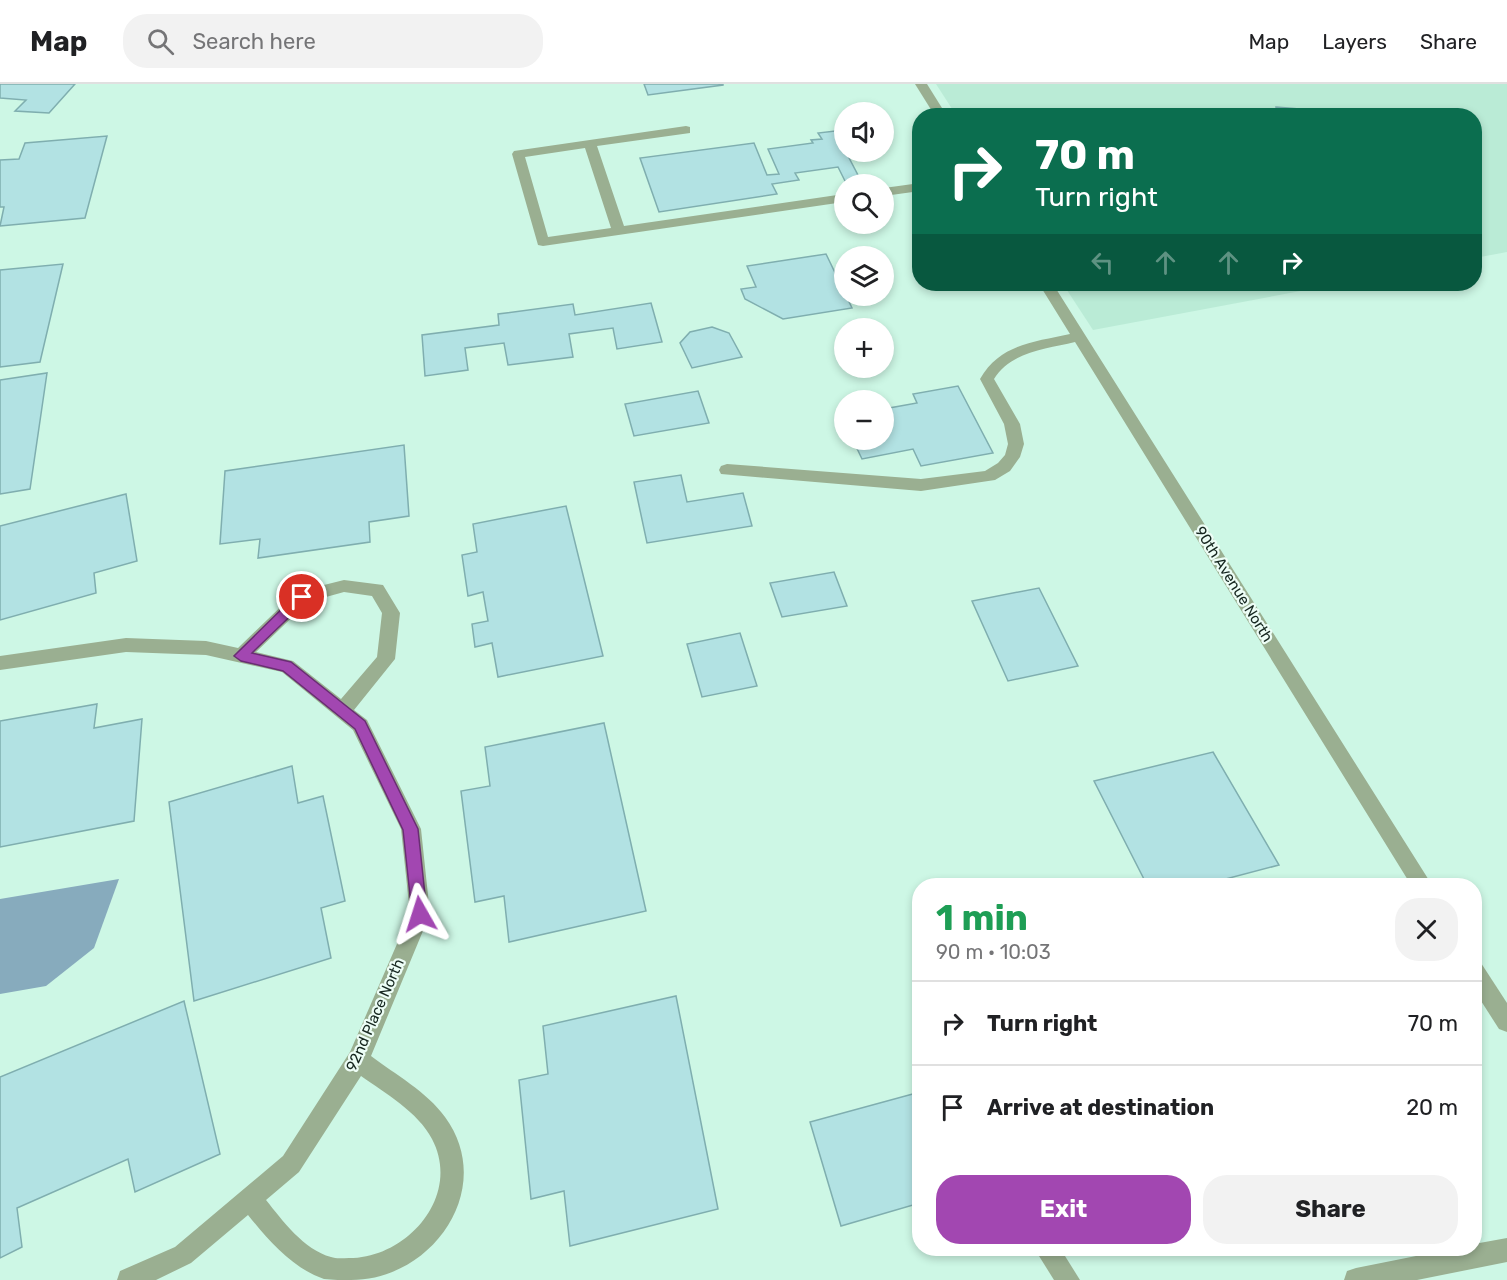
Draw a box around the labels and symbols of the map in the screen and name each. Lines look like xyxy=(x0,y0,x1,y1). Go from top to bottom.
street label: 90th Avenue North xyxy=(1191,523,1277,645)
pin xyxy=(276,571,327,622)
position arrow xyxy=(388,882,452,946)
street label: 92nd Place North xyxy=(342,956,408,1074)

